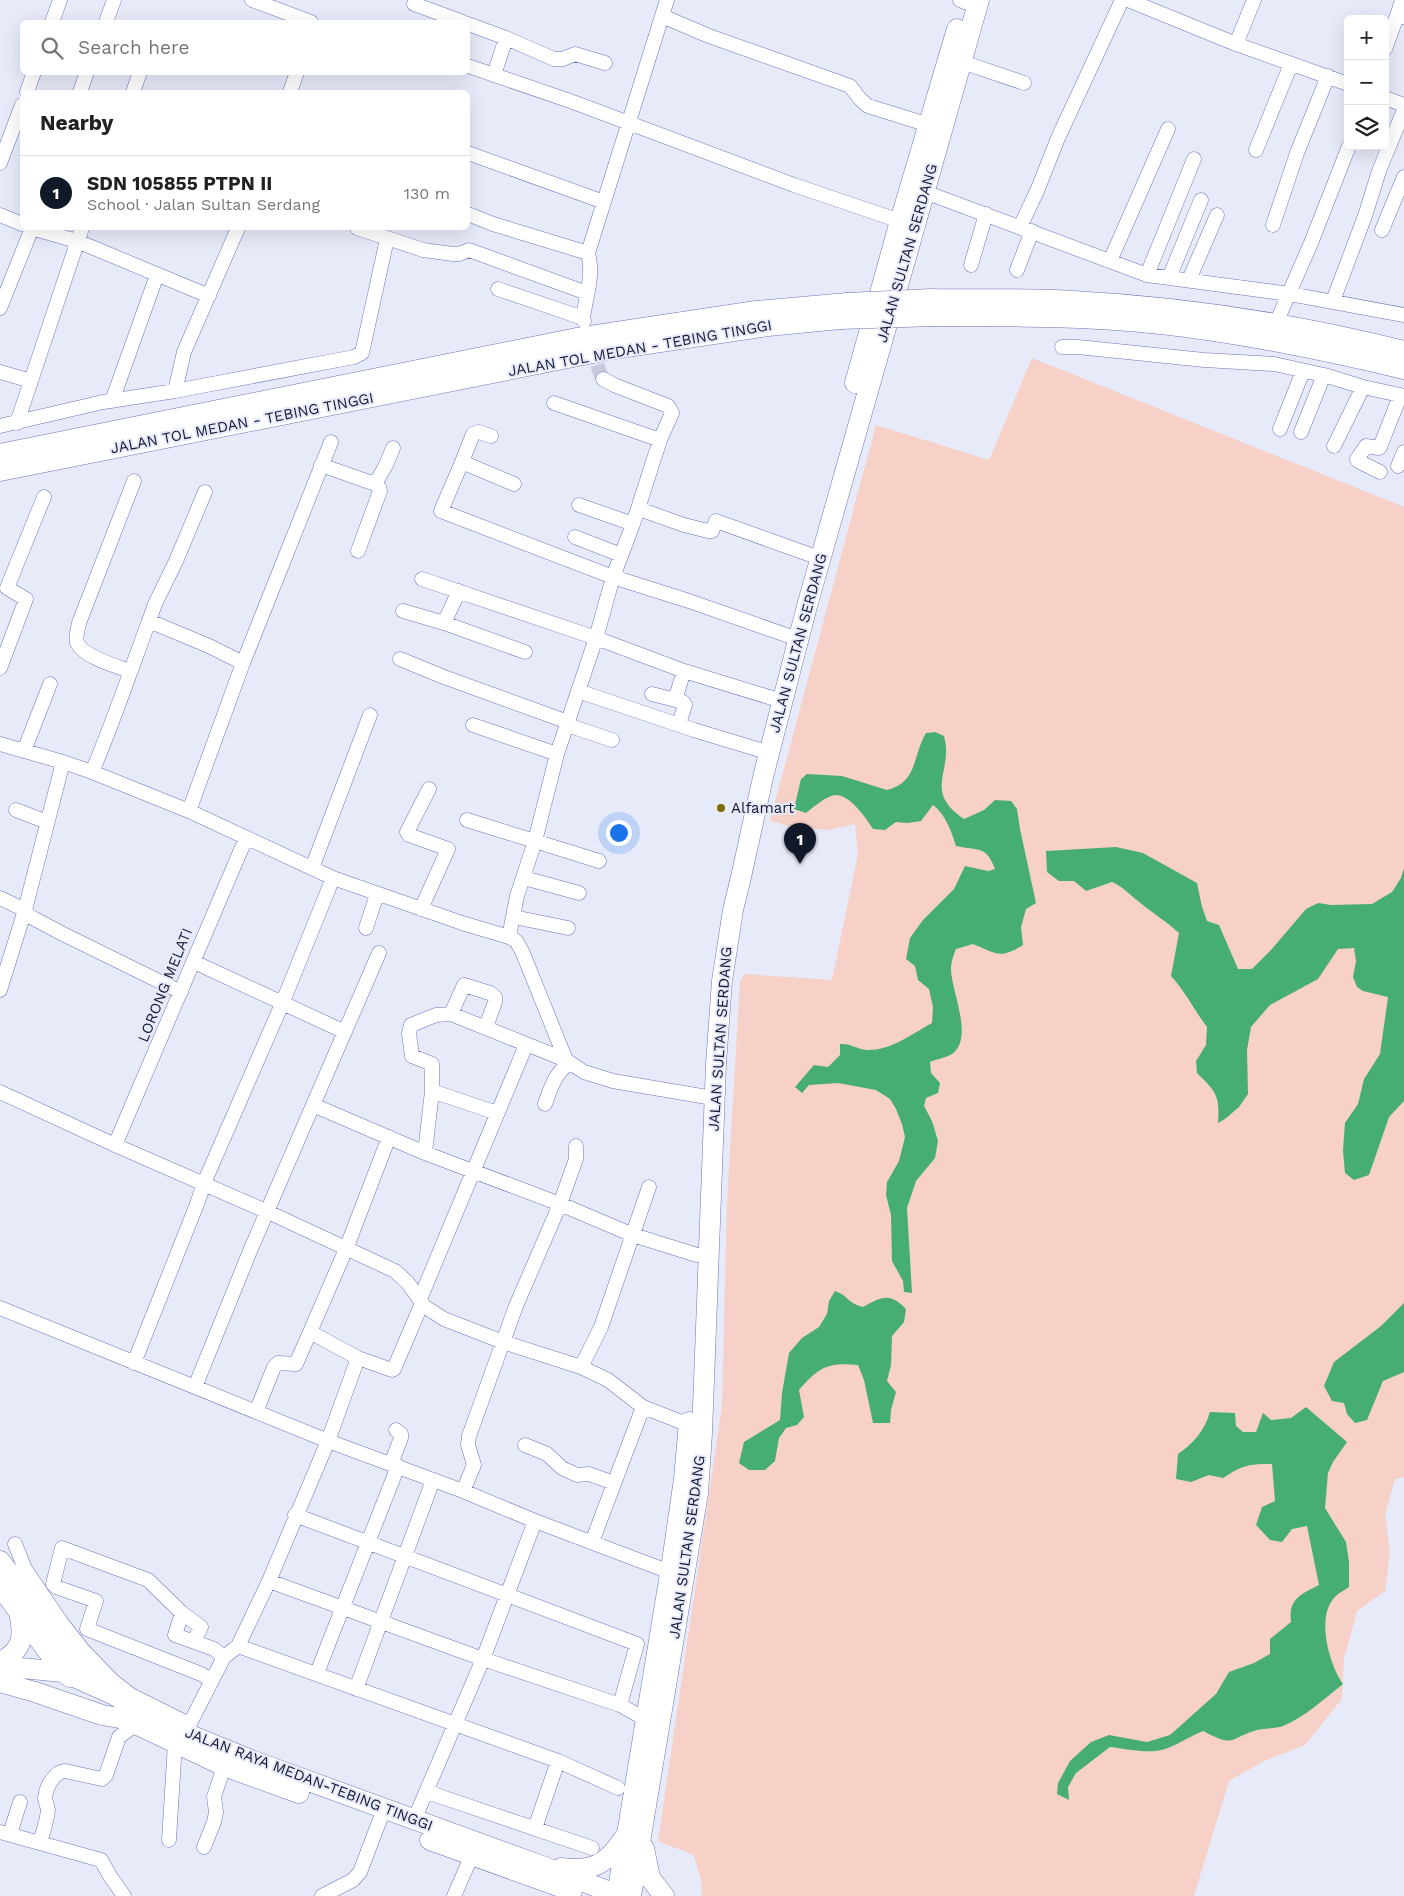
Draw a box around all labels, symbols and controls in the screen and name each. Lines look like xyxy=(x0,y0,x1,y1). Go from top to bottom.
map controls xyxy=(1344,15,1389,150)
button: + xyxy=(1344,15,1389,60)
search box xyxy=(20,20,470,75)
icon: search xyxy=(38,34,66,62)
text: Search here xyxy=(78,36,189,59)
button: − xyxy=(1344,60,1389,105)
button: layers xyxy=(1344,105,1389,150)
text: Nearby xyxy=(40,110,113,135)
street label: JALAN SULTAN SERDANG xyxy=(873,161,941,345)
text: SDN 105855 PTPN II xyxy=(87,172,272,195)
text: 1 xyxy=(53,184,59,203)
text: 130 m xyxy=(404,184,450,203)
text: School · Jalan Sultan Serdang xyxy=(87,195,320,214)
street label: JALAN TOL MEDAN - TEBING TINGGI xyxy=(507,316,773,380)
street label: JALAN TOL MEDAN - TEBING TINGGI xyxy=(109,389,375,457)
street label: JALAN SULTAN SERDANG xyxy=(765,551,831,735)
place label: Alfamart xyxy=(731,799,795,817)
marker: Alfamart xyxy=(715,802,727,814)
your location xyxy=(606,820,632,846)
pin: 1 xyxy=(784,823,816,864)
street label: LORONG MELATI xyxy=(134,925,196,1045)
street label: JALAN SULTAN SERDANG xyxy=(705,946,735,1132)
street label: JALAN SULTAN SERDANG xyxy=(665,1454,709,1640)
street label: JALAN RAYA MEDAN-TEBING TINGGI xyxy=(182,1723,436,1835)

